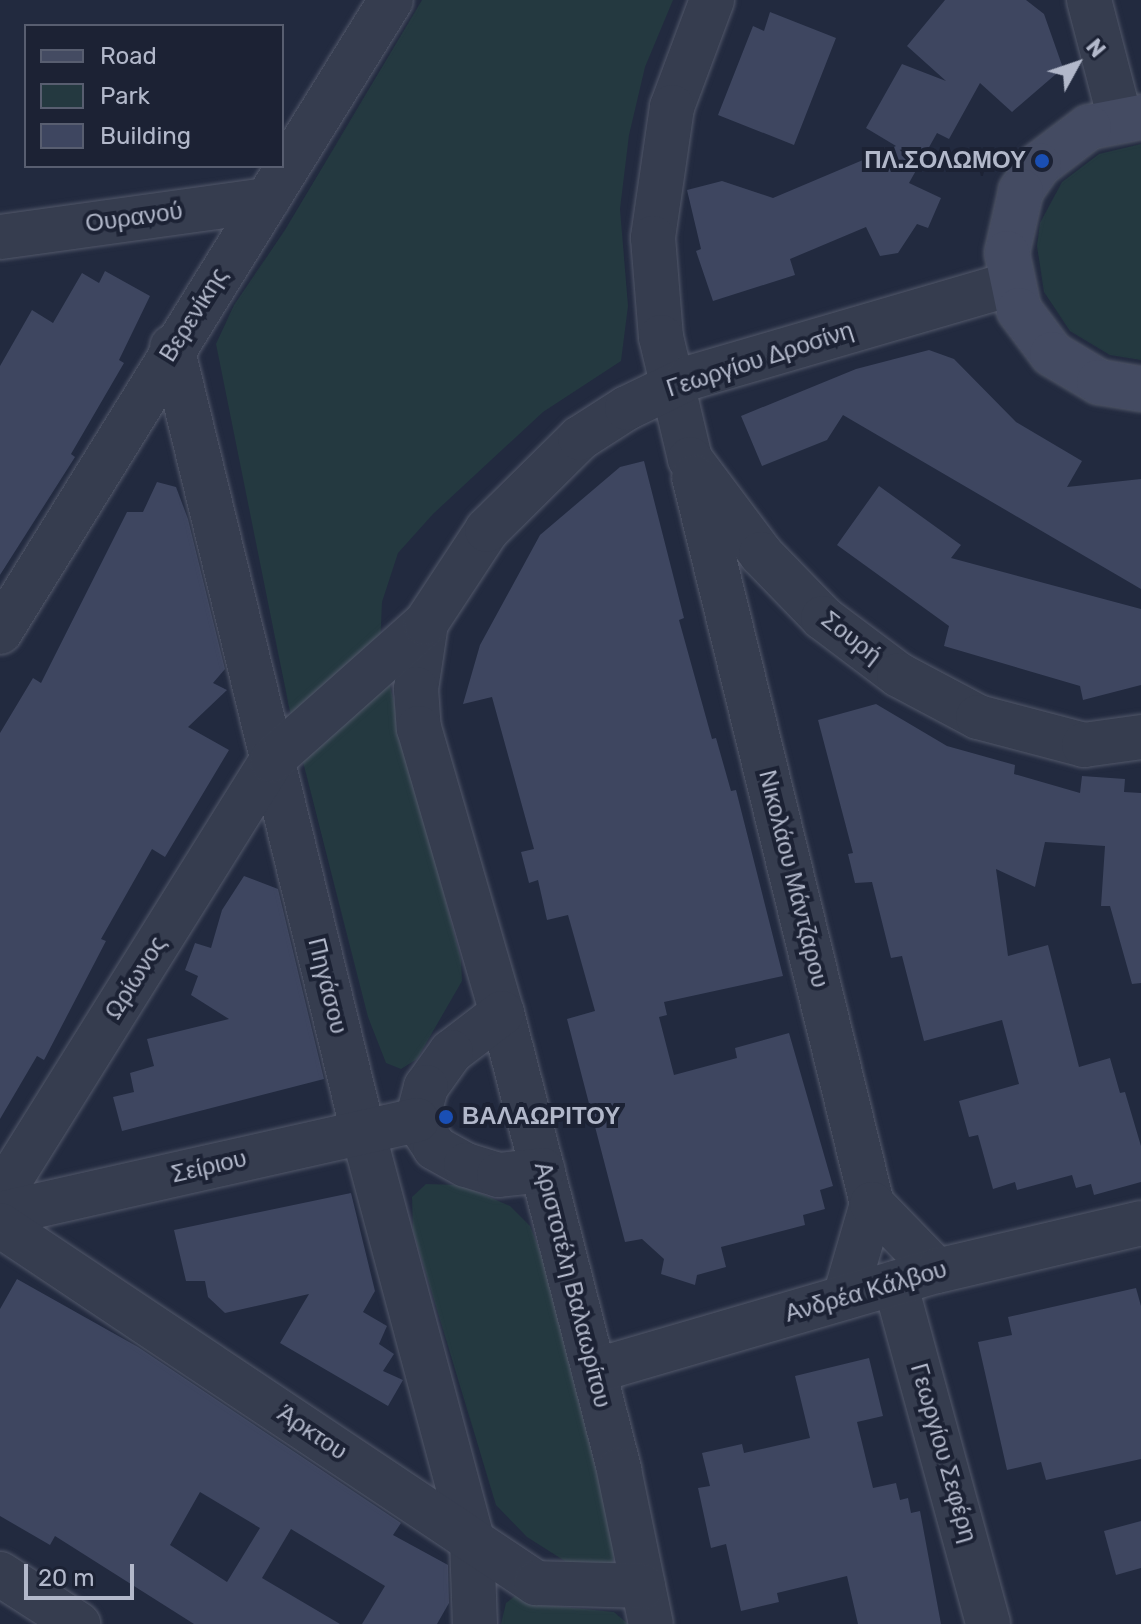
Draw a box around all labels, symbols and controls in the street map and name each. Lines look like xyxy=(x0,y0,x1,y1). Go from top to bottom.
legend xyxy=(24,24,284,168)
north arrow xyxy=(1037,24,1117,104)
text: N xyxy=(1080,34,1111,63)
text: Road xyxy=(100,42,157,70)
text: Park xyxy=(100,82,150,110)
text: Building xyxy=(100,122,191,150)
place label: ΠΛ.ΣΟΛΩΜΟΥ xyxy=(864,147,1026,175)
marker: ΠΛ.ΣΟΛΩΜΟΥ xyxy=(1033,152,1051,170)
street label: Ουρανού xyxy=(84,197,184,239)
street label: Βερενίκης xyxy=(154,263,234,367)
street label: Γεωργίου Δροσίνη xyxy=(663,316,857,404)
street label: Σουρή xyxy=(815,606,887,670)
street label: Νικολάου Μάντζαρου xyxy=(752,767,834,991)
street label: Ωρίωνος xyxy=(99,931,173,1025)
street label: Πηγάσου xyxy=(301,935,353,1037)
place label: ΒΑΛΑΩΡΙΤΟΥ xyxy=(462,1103,620,1131)
marker: ΒΑΛΑΩΡΙΤΟΥ xyxy=(437,1108,455,1126)
street label: Σείριου xyxy=(169,1144,249,1190)
street label: Αριστοτέλη Βαλαωρίτου xyxy=(528,1159,616,1411)
street label: Ανδρέα Κάλβου xyxy=(782,1255,950,1329)
street label: Γεωργίου Σεφέρη xyxy=(904,1360,982,1546)
street label: Άρκτου xyxy=(272,1399,352,1467)
scale bar xyxy=(28,1548,138,1598)
text: 20 m xyxy=(38,1564,95,1592)

